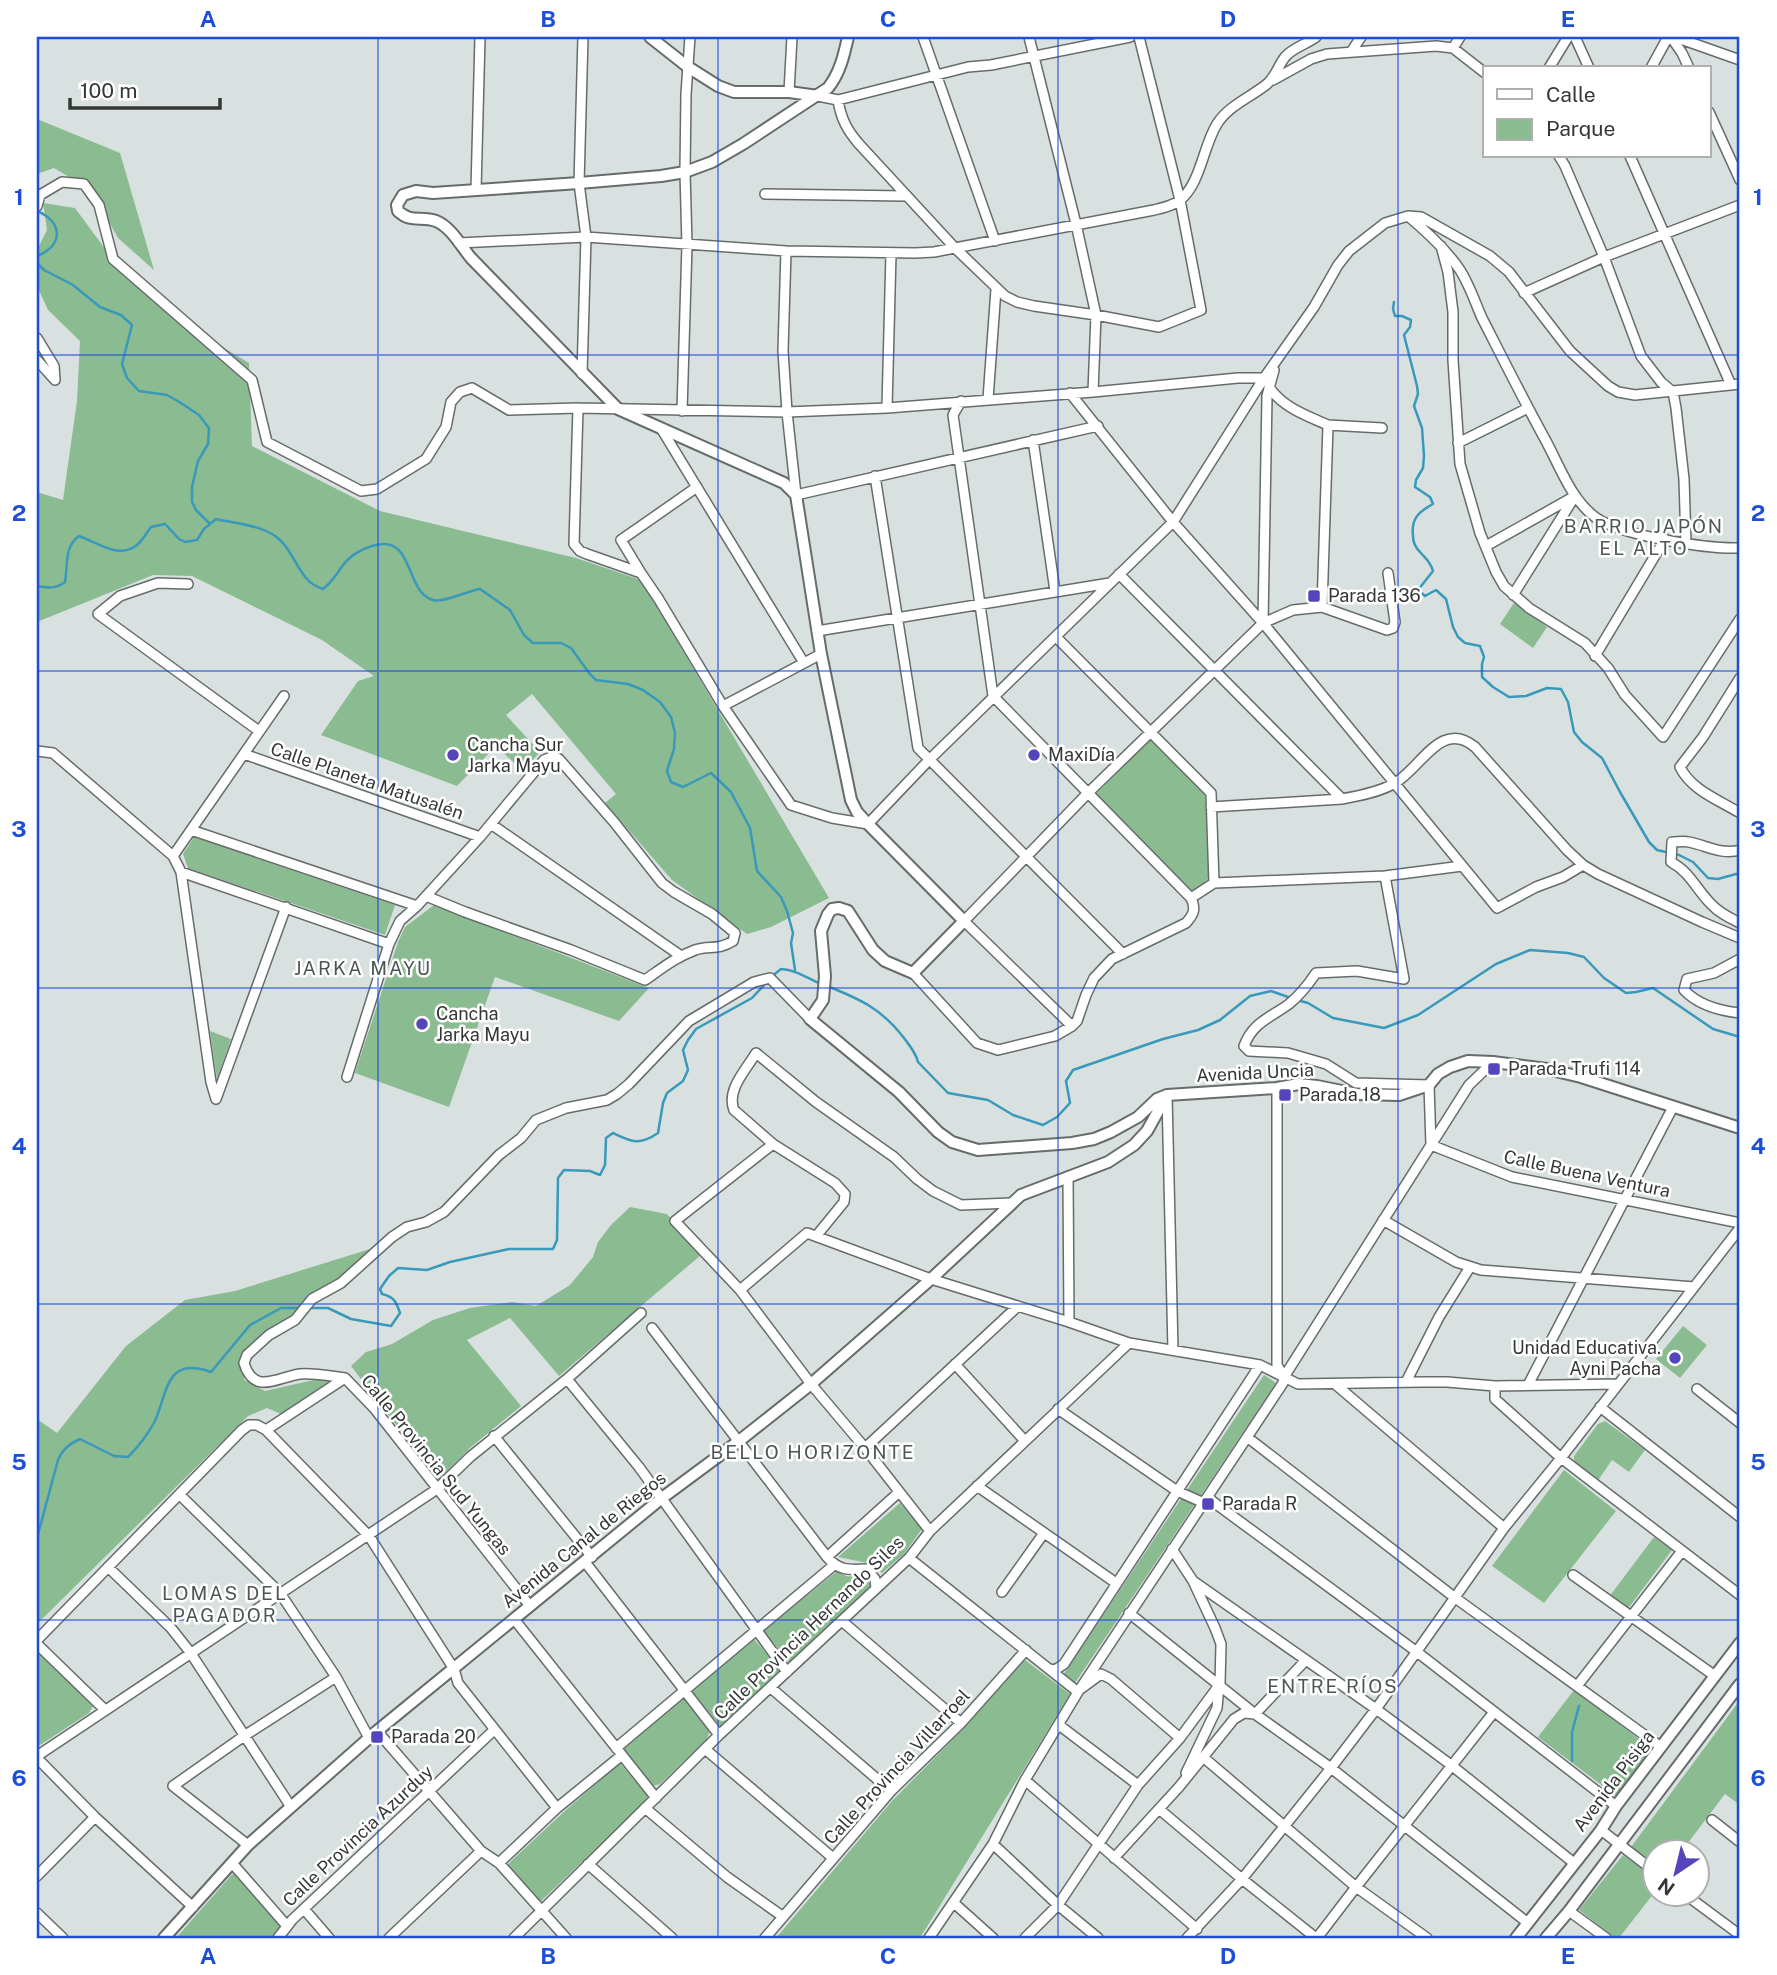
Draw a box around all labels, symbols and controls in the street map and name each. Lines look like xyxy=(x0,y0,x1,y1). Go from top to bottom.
text: A xyxy=(200,5,217,32)
text: B xyxy=(540,5,556,32)
text: C xyxy=(880,5,896,32)
text: D xyxy=(1220,5,1236,32)
text: E xyxy=(1561,5,1575,32)
scale bar xyxy=(70,66,220,110)
legend xyxy=(1483,66,1710,158)
text: 100 m xyxy=(80,78,137,103)
text: Calle xyxy=(1546,82,1596,107)
text: Parque xyxy=(1546,116,1615,141)
text: 1 xyxy=(14,183,24,210)
text: 1 xyxy=(1753,183,1763,210)
text: 2 xyxy=(12,499,26,526)
text: 2 xyxy=(1751,499,1765,526)
district label: BARRIO JAPÓN EL ALTO xyxy=(1564,515,1724,559)
place label: Parada 136 xyxy=(1328,585,1421,606)
marker: Parada 136 xyxy=(1306,588,1322,604)
place label: Cancha Sur Jarka Mayu xyxy=(467,734,564,776)
street label: Calle Planeta Matusalén xyxy=(268,738,466,823)
place label: MaxiDía xyxy=(1048,744,1115,765)
marker: Cancha Sur Jarka Mayu xyxy=(445,747,461,763)
marker: MaxiDía xyxy=(1026,747,1042,763)
text: 3 xyxy=(11,815,27,842)
text: 3 xyxy=(1750,815,1766,842)
district label: JARKA MAYU xyxy=(294,957,432,979)
place label: Cancha Jarka Mayu xyxy=(436,1003,530,1045)
marker: Cancha Jarka Mayu xyxy=(414,1016,430,1032)
place label: Parada Trufi 114 xyxy=(1508,1058,1640,1079)
street label: Avenida Uncia xyxy=(1196,1059,1314,1086)
marker: Parada Trufi 114 xyxy=(1486,1061,1502,1077)
place label: Parada 18 xyxy=(1299,1084,1381,1105)
marker: Parada 18 xyxy=(1277,1087,1293,1103)
text: 4 xyxy=(11,1132,27,1159)
text: 4 xyxy=(1750,1132,1766,1159)
street label: Calle Buena Ventura xyxy=(1502,1146,1672,1201)
place label: Unidad Educativa. Ayni Pacha xyxy=(1512,1337,1661,1379)
marker: Unidad Educativa. Ayni Pacha xyxy=(1667,1350,1683,1366)
street label: Calle Provincia Sud Yungas xyxy=(357,1370,516,1559)
district label: BELLO HORIZONTE xyxy=(710,1441,916,1463)
text: 5 xyxy=(11,1448,27,1475)
text: 5 xyxy=(1750,1448,1766,1475)
street label: Avenida Canal de Riegos xyxy=(497,1467,670,1612)
place label: Parada R xyxy=(1222,1493,1297,1514)
marker: Parada R xyxy=(1200,1496,1216,1512)
street label: Calle Provincia Hernando Siles xyxy=(710,1531,908,1724)
district label: LOMAS DEL PAGADOR xyxy=(162,1582,288,1626)
district label: ENTRE RÍOS xyxy=(1267,1675,1399,1697)
street label: Calle Provincia Villarroel xyxy=(819,1685,974,1849)
place label: Parada 20 xyxy=(391,1726,476,1747)
street label: Avenida Pisiga xyxy=(1569,1726,1658,1835)
marker: Parada 20 xyxy=(369,1729,385,1745)
street label: Calle Provincia Azurduy xyxy=(278,1760,437,1911)
text: 6 xyxy=(11,1764,27,1791)
text: 6 xyxy=(1750,1764,1766,1791)
north arrow xyxy=(1640,1839,1710,1909)
text: N xyxy=(1654,1874,1679,1900)
text: A xyxy=(200,1942,217,1969)
text: B xyxy=(540,1942,556,1969)
text: C xyxy=(880,1942,896,1969)
text: D xyxy=(1220,1942,1236,1969)
text: E xyxy=(1561,1942,1575,1969)

